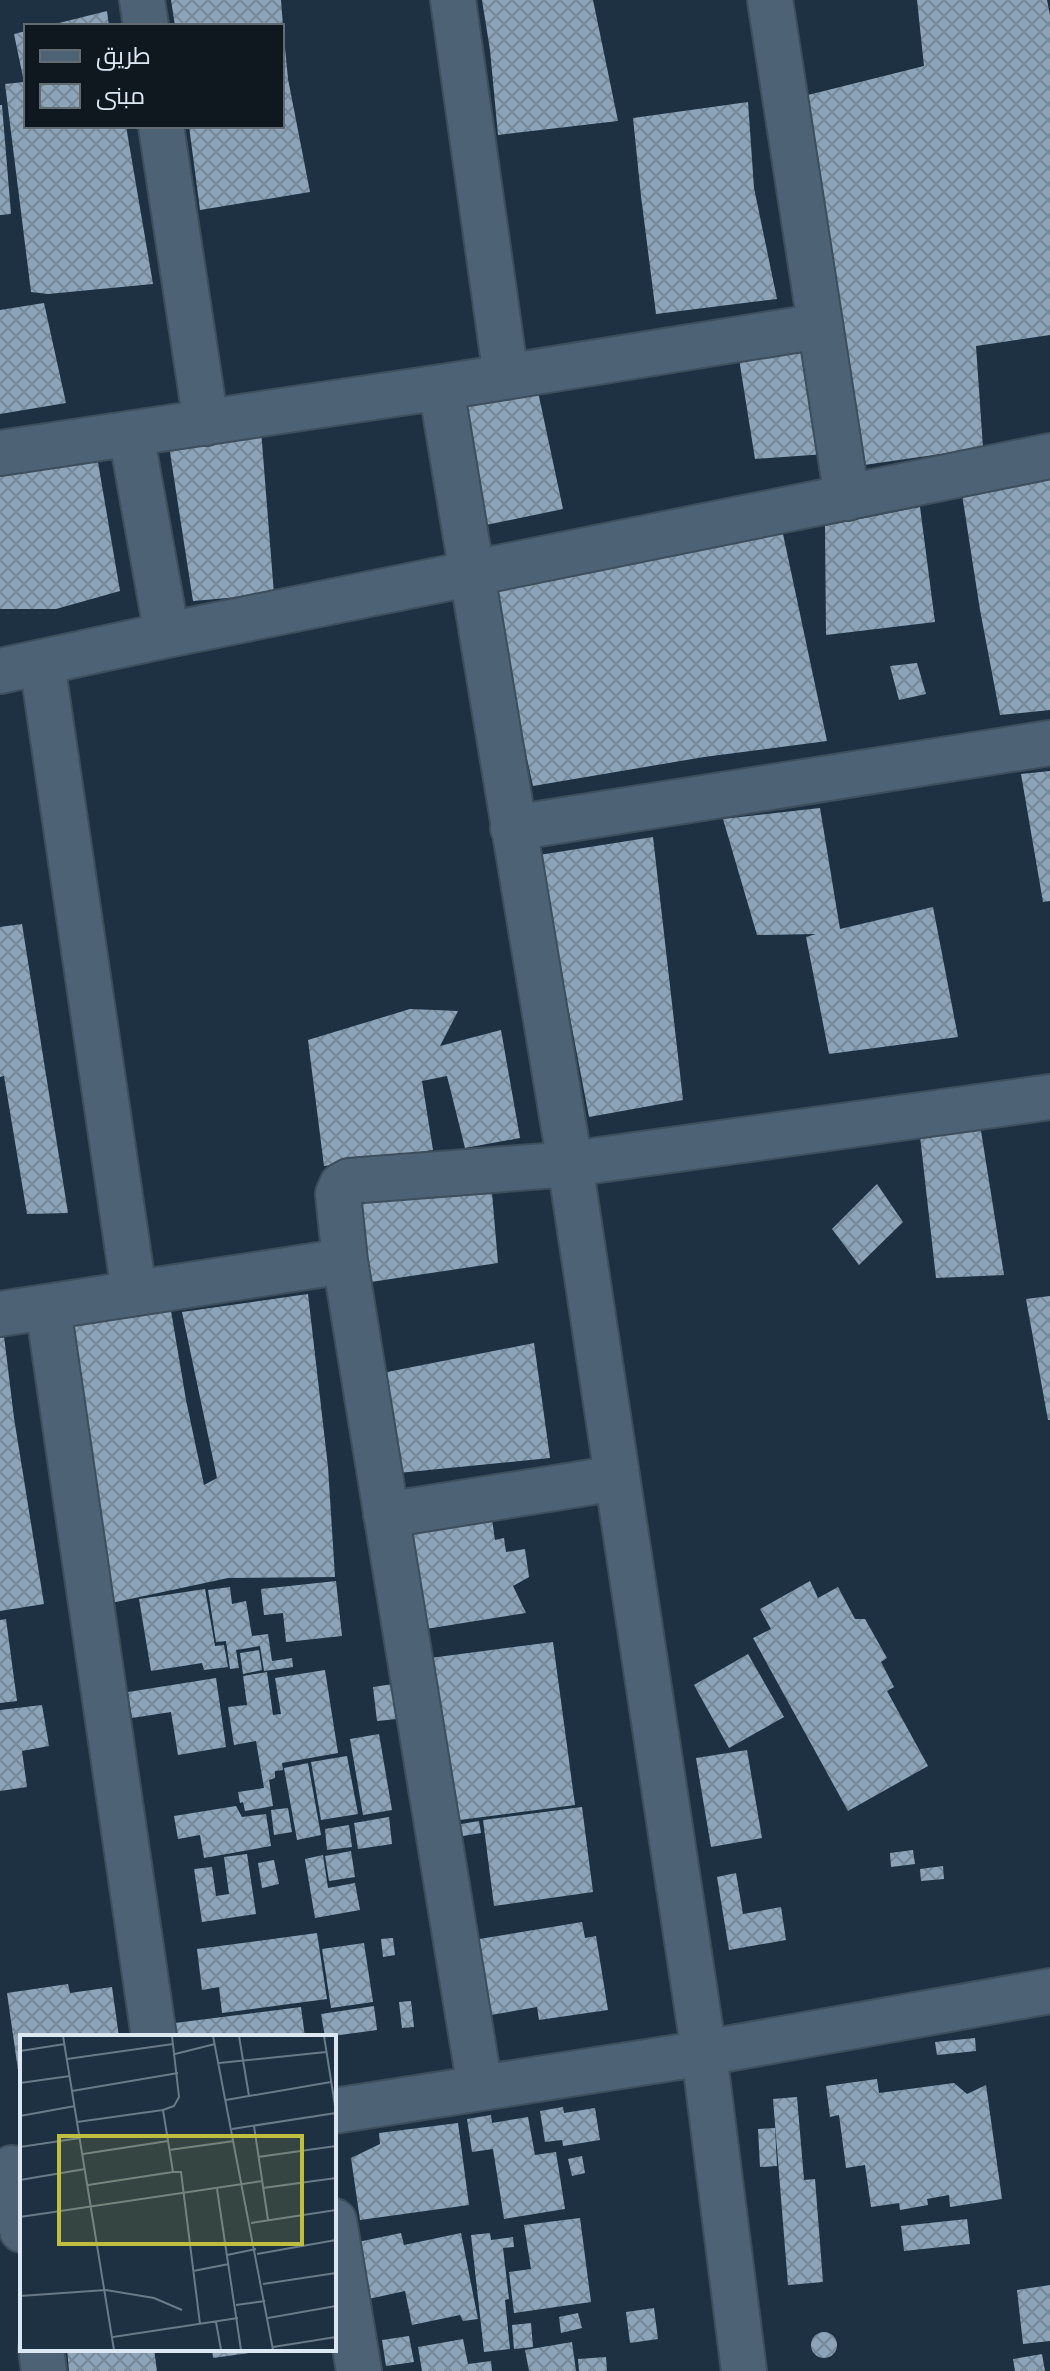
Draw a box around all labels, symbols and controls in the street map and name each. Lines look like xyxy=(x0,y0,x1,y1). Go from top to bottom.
legend xyxy=(24,24,284,128)
text: طريق xyxy=(96,37,151,73)
text: مبنى xyxy=(96,77,145,113)
inset map xyxy=(20,2035,336,2351)

